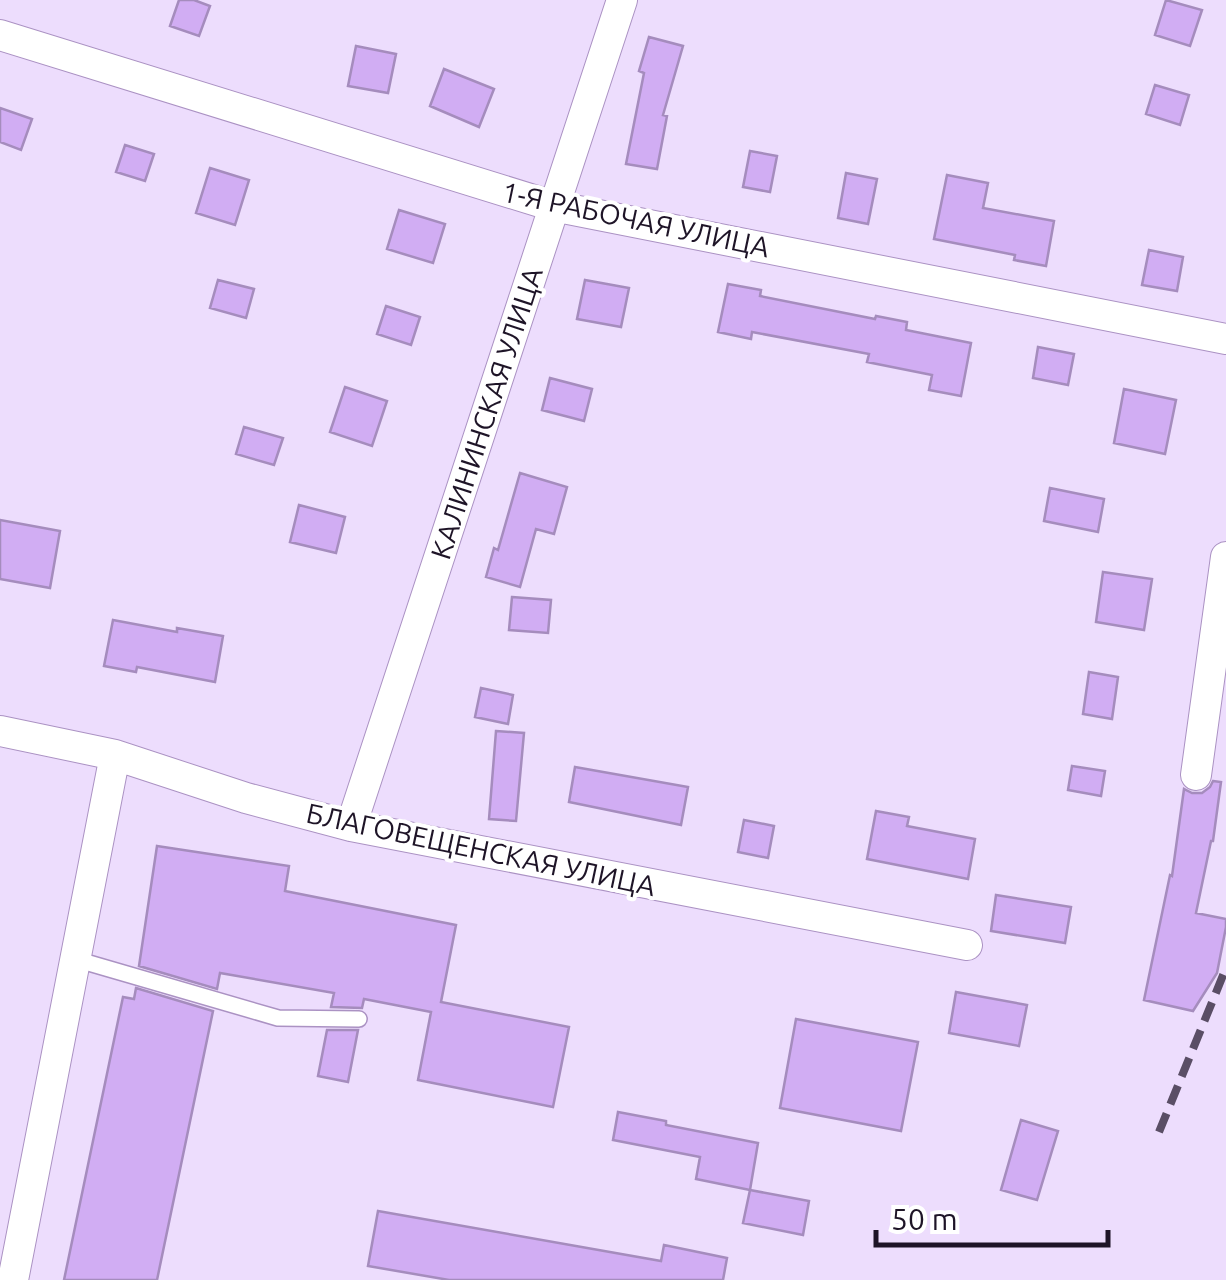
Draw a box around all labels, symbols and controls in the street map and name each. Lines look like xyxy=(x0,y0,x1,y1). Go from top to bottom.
street label: 1-Я РАБОЧАЯ УЛИЦА xyxy=(499,175,773,263)
street label: КАЛИНИНСКАЯ УЛИЦА xyxy=(424,263,548,563)
street label: БЛАГОВЕЩЕНСКАЯ УЛИЦА xyxy=(304,797,658,901)
scale bar xyxy=(876,1185,1108,1247)
text: 50 m xyxy=(891,1202,958,1236)

